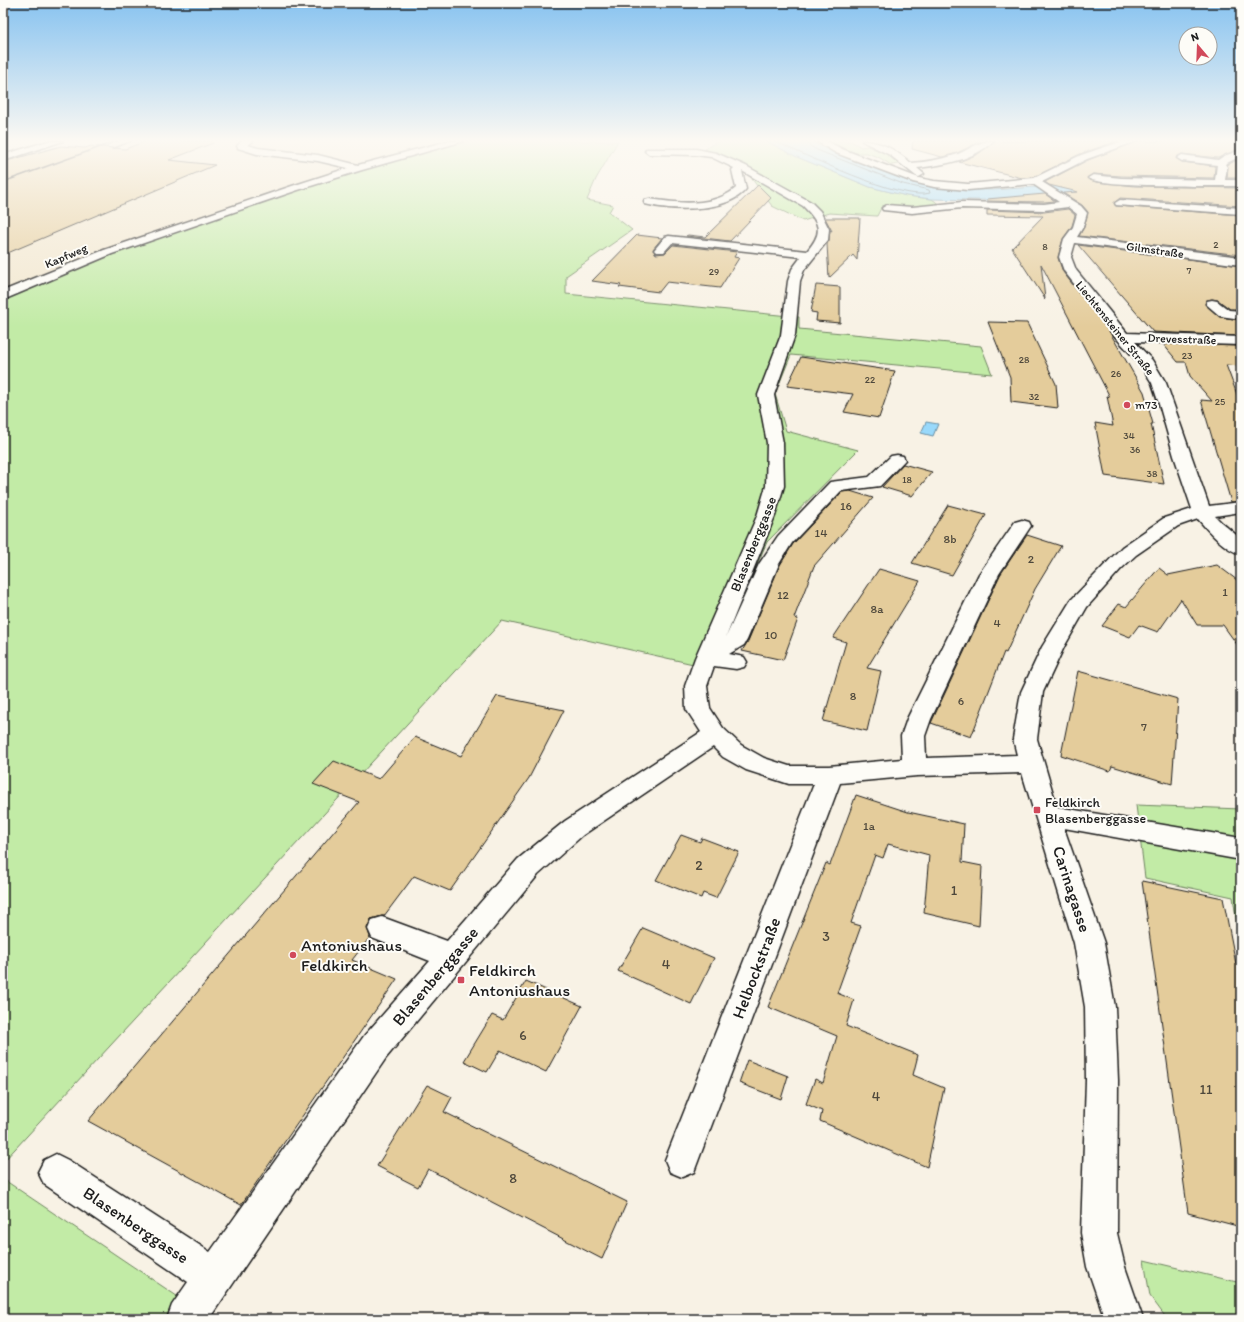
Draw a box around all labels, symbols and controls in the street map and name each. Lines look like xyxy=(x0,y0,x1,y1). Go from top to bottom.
north arrow xyxy=(1178,26,1218,66)
text: N xyxy=(1189,30,1201,44)
house number: 2 xyxy=(1213,238,1219,251)
street label: Gilmstraße xyxy=(1125,239,1185,261)
street label: Kapfweg xyxy=(43,240,90,271)
house number: 8 xyxy=(1042,240,1048,253)
house number: 7 xyxy=(1187,264,1192,277)
house number: 29 xyxy=(709,265,719,278)
street label: Liechtensteiner Straße xyxy=(1073,278,1158,378)
street label: Drevesstraße xyxy=(1147,331,1217,347)
house number: 23 xyxy=(1182,349,1193,362)
house number: 28 xyxy=(1019,353,1030,366)
house number: 26 xyxy=(1111,367,1121,380)
house number: 22 xyxy=(865,373,876,386)
house number: 32 xyxy=(1029,390,1040,403)
house number: 25 xyxy=(1215,395,1225,408)
place label: m73 xyxy=(1135,398,1158,412)
marker: m73 xyxy=(1122,400,1132,410)
house number: 34 xyxy=(1123,429,1135,442)
house number: 36 xyxy=(1130,443,1140,456)
house number: 38 xyxy=(1147,467,1158,480)
house number: 18 xyxy=(902,473,913,486)
street label: Blasenberggasse xyxy=(727,494,780,594)
house number: 16 xyxy=(840,499,852,513)
house number: 14 xyxy=(815,526,827,540)
house number: 8b xyxy=(944,532,956,546)
house number: 2 xyxy=(1028,552,1035,566)
house number: 1 xyxy=(1222,585,1228,599)
house number: 12 xyxy=(777,588,790,602)
house number: 8a xyxy=(871,602,884,616)
house number: 4 xyxy=(993,616,1001,630)
house number: 10 xyxy=(765,628,777,642)
house number: 8 xyxy=(850,689,857,703)
house number: 6 xyxy=(958,694,964,708)
house number: 7 xyxy=(1141,720,1147,734)
place label: Feldkirch Blasenberggasse xyxy=(1045,794,1147,827)
marker: Feldkirch Blasenberggasse xyxy=(1032,805,1042,815)
house number: 1a xyxy=(863,819,876,833)
street label: Carinagasse xyxy=(1049,843,1095,935)
house number: 2 xyxy=(695,857,703,874)
house number: 1 xyxy=(951,882,958,899)
street label: Helbockstraße xyxy=(727,914,785,1022)
street label: Blasenberggasse xyxy=(388,922,482,1030)
house number: 3 xyxy=(822,928,830,945)
place label: Antoniushaus Feldkirch xyxy=(301,935,402,975)
marker: Antoniushaus Feldkirch xyxy=(288,950,298,960)
house number: 4 xyxy=(662,956,671,973)
place label: Feldkirch Antoniushaus xyxy=(469,960,570,1000)
marker: Feldkirch Antoniushaus xyxy=(456,975,466,985)
house number: 6 xyxy=(519,1027,527,1044)
house number: 11 xyxy=(1200,1081,1213,1098)
house number: 4 xyxy=(872,1088,881,1105)
house number: 8 xyxy=(509,1170,517,1187)
street label: Blasenberggasse xyxy=(79,1182,193,1268)

